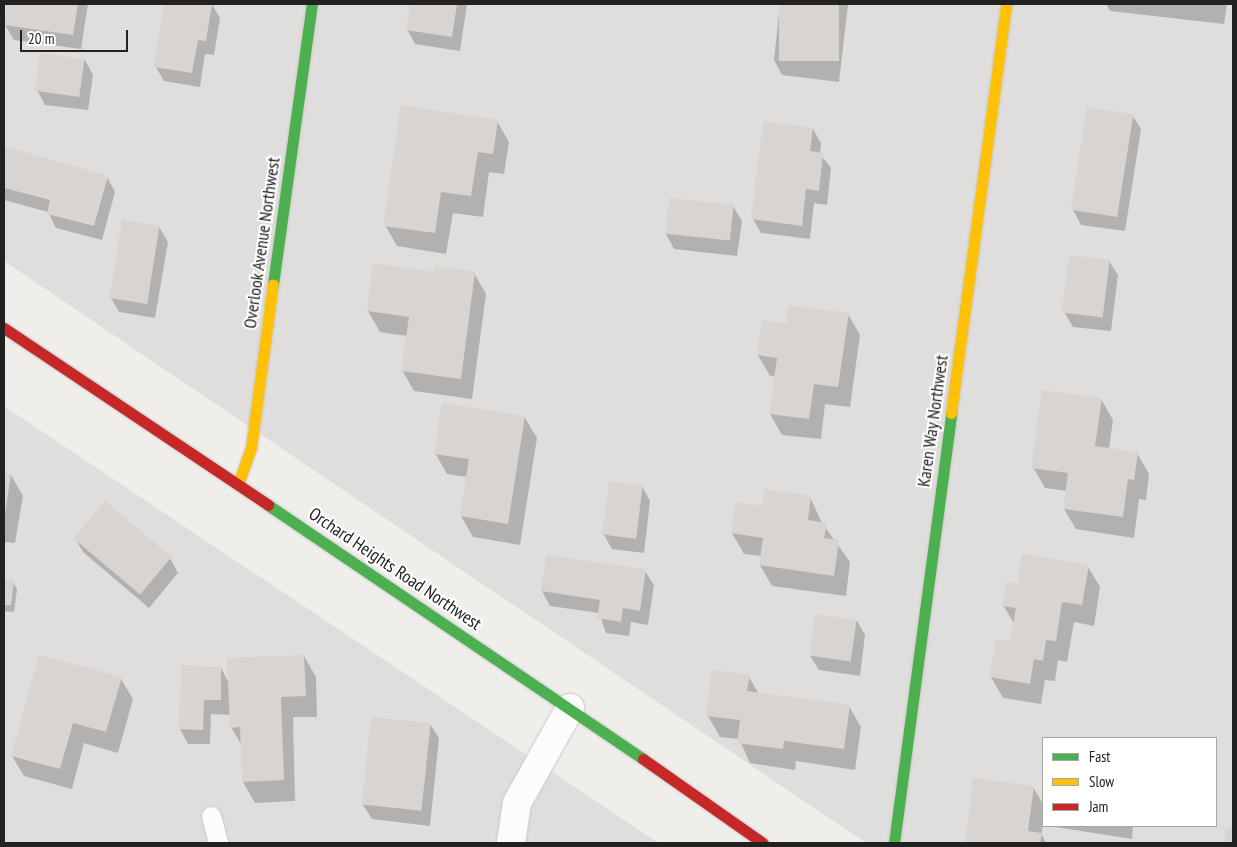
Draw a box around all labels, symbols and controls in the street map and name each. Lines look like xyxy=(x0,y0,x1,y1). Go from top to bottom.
scale bar xyxy=(22,20,130,52)
text: 20 m xyxy=(28,29,54,48)
street label: Overlook Avenue Northwest xyxy=(239,156,285,330)
street label: Karen Way Northwest xyxy=(913,353,953,489)
street label: Orchard Heights Road Northwest xyxy=(305,503,485,635)
legend xyxy=(1042,737,1217,827)
text: Fast xyxy=(1089,747,1110,766)
text: Slow xyxy=(1089,772,1114,791)
text: Jam xyxy=(1089,797,1108,816)

